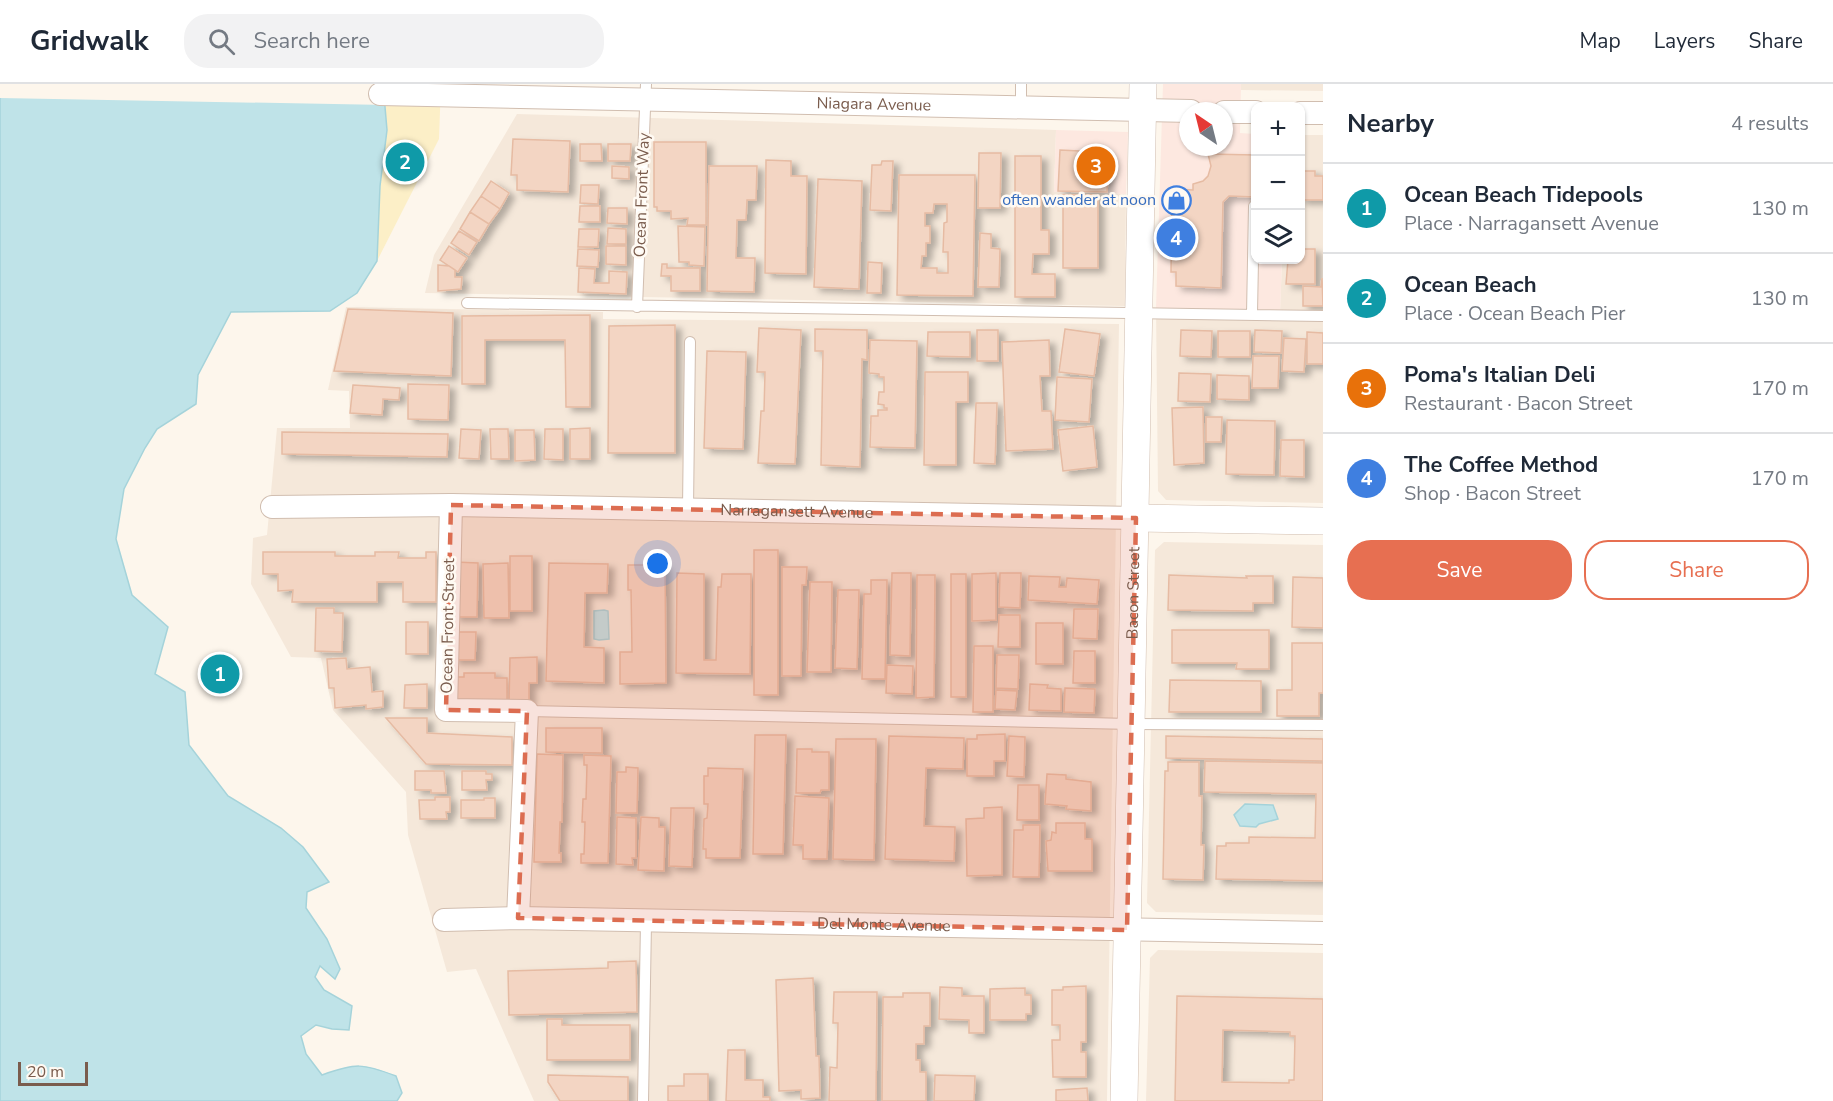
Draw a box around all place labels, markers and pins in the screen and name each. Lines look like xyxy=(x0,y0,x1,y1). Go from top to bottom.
pin: 2 xyxy=(386,140,424,184)
pin: 3 xyxy=(1076,144,1116,188)
shop icon: often wander at noon xyxy=(1161,184,1193,216)
place label: often wander at noon xyxy=(1002,189,1156,211)
pin: 4 xyxy=(1156,216,1196,260)
pin: 1 xyxy=(200,652,240,696)

